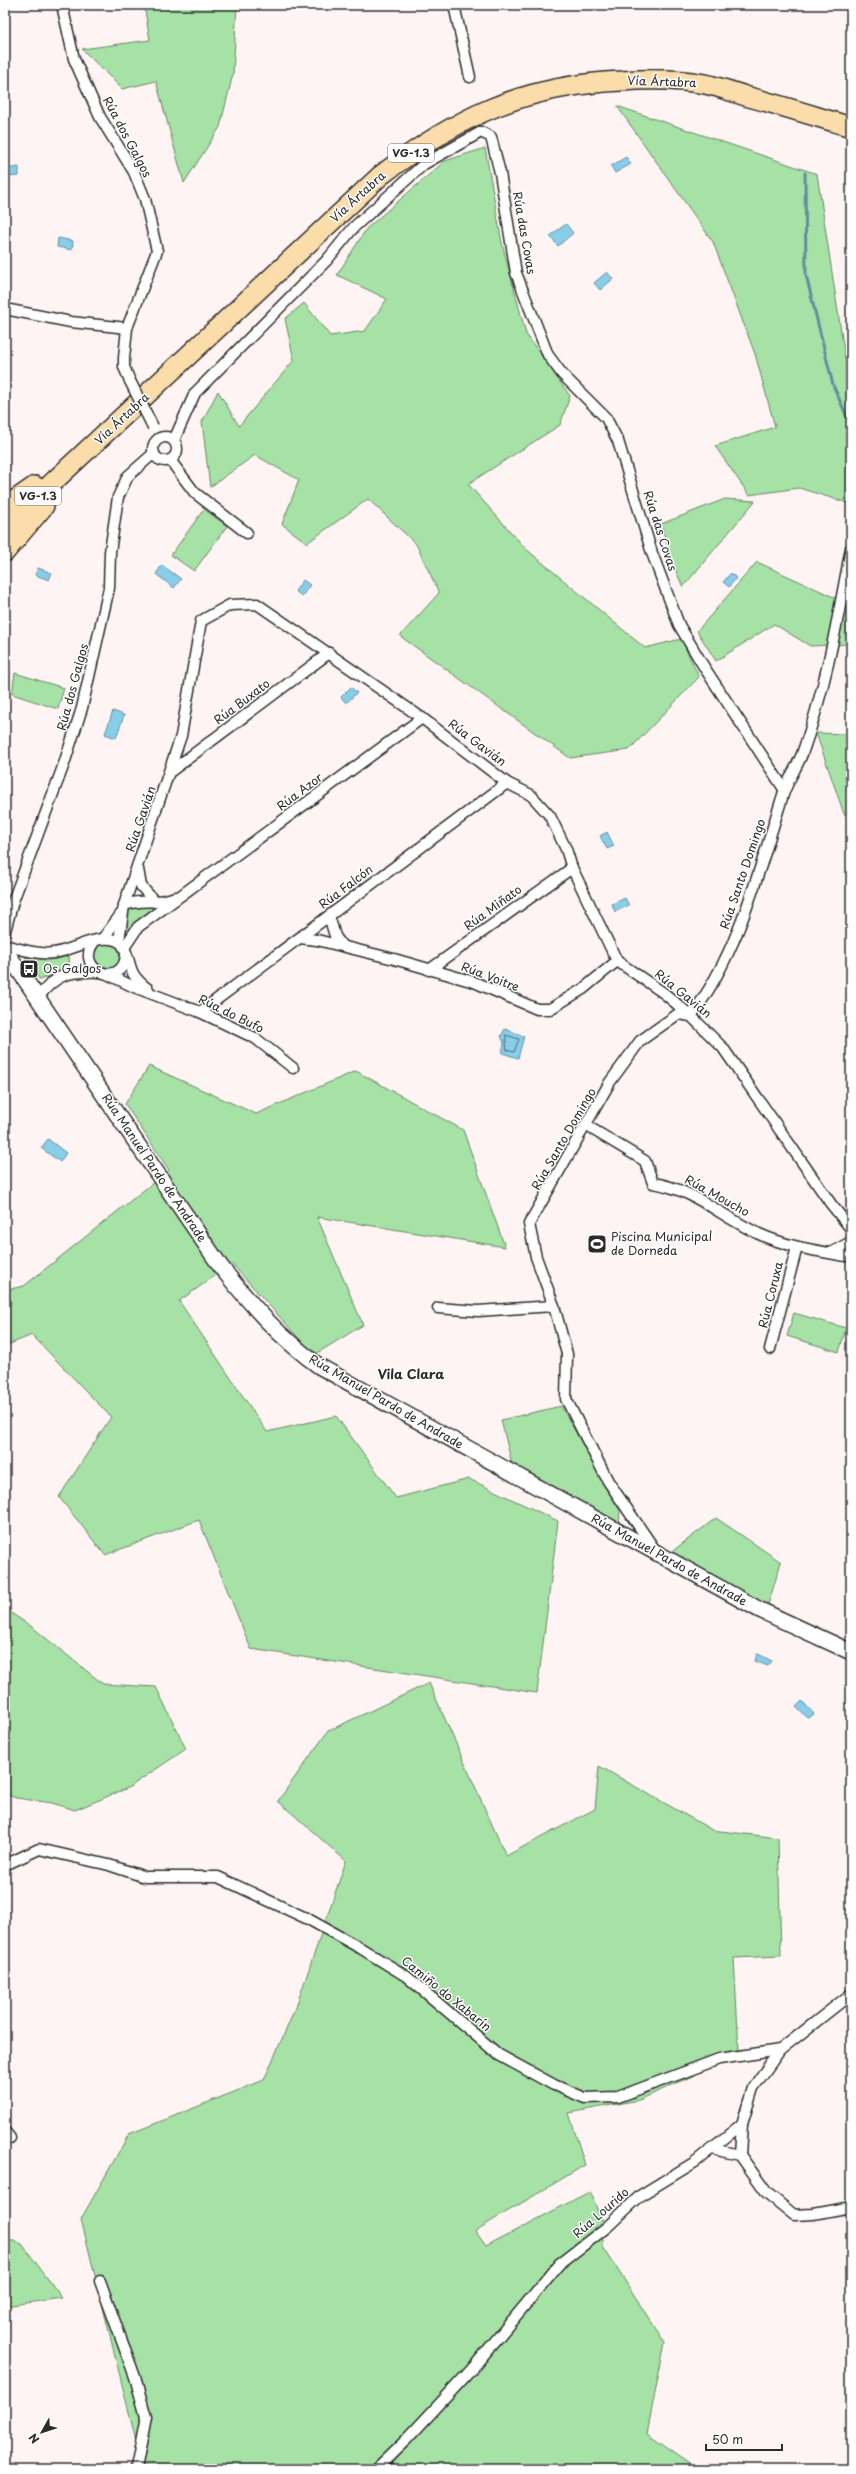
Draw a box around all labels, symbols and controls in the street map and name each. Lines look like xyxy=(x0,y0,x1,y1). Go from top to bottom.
street label: Vía Ártabra xyxy=(627,71,698,91)
street label: Rúa dos Galgos xyxy=(99,93,157,181)
road number: VG-1.3 xyxy=(388,144,434,162)
street label: Vía Ártabra xyxy=(326,166,390,226)
street label: Rúa das Covas xyxy=(509,190,541,276)
street label: Vía Ártabra xyxy=(90,388,153,448)
road number: VG-1.3 xyxy=(15,487,61,505)
street label: Rúa das Covas xyxy=(639,488,683,574)
street label: Rúa dos Galgos xyxy=(52,641,92,732)
street label: Rúa Buxato xyxy=(210,674,274,728)
street label: Rúa Gavián xyxy=(445,714,510,770)
street label: Rúa Azor xyxy=(273,768,327,814)
street label: Rúa Gavián xyxy=(120,783,160,854)
street label: Rúa Santo Domingo xyxy=(715,816,769,931)
street label: Rúa Falcón xyxy=(315,860,376,913)
street label: Rúa Miñato xyxy=(460,880,525,934)
street label: Rúa Voitre xyxy=(459,957,522,995)
bus stop icon: Os Galgos xyxy=(18,958,40,980)
place label: Os Galgos xyxy=(43,959,102,977)
street label: Rúa Gavián xyxy=(651,965,716,1022)
street label: Rúa do Bufo xyxy=(196,989,267,1037)
street label: Rúa Santo Domingo xyxy=(526,1084,600,1193)
street label: Rúa Manuel Pardo de Andrade xyxy=(98,1090,212,1246)
street label: Rúa Moucho xyxy=(682,1170,753,1220)
place label: Piscina Municipal de Dorneda xyxy=(611,1227,712,1259)
sports icon: Piscina Municipal de Dorneda xyxy=(586,1233,608,1255)
street label: Rúa Coruxa xyxy=(753,1259,787,1330)
street label: Rúa Manuel Pardo de Andrade xyxy=(306,1349,467,1453)
district label: Vila Clara xyxy=(378,1364,444,1383)
street label: Rúa Manuel Pardo de Andrade xyxy=(588,1509,751,1610)
street label: Camiño do Xabarín xyxy=(398,1951,495,2035)
street label: Rúa Lourido xyxy=(568,2183,633,2242)
north arrow xyxy=(22,2412,62,2452)
scale bar xyxy=(706,2426,782,2452)
text: N xyxy=(24,2430,43,2447)
text: 50 m xyxy=(712,2430,743,2448)

